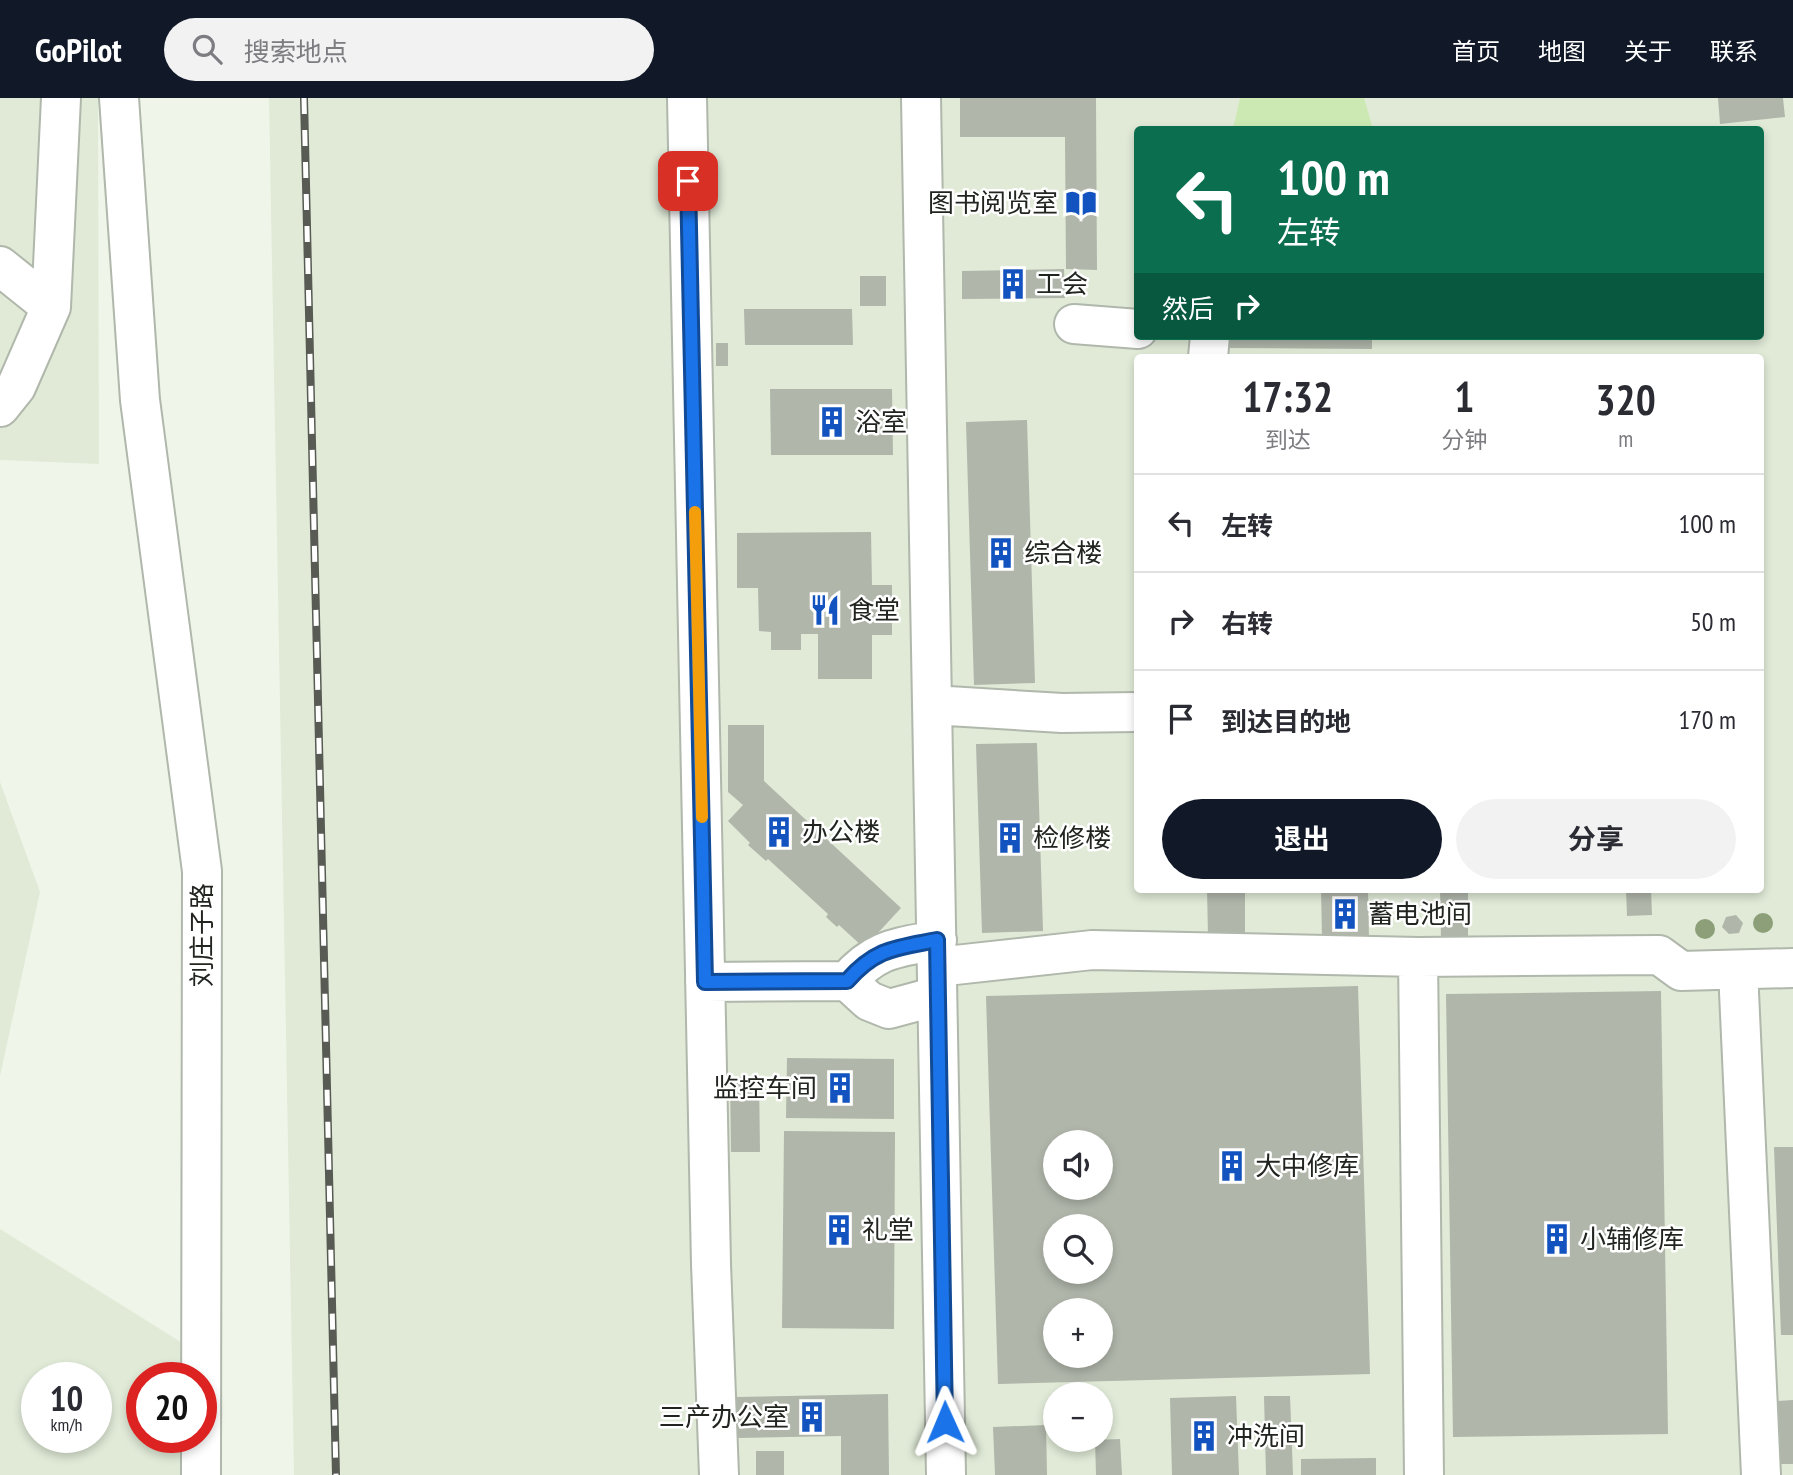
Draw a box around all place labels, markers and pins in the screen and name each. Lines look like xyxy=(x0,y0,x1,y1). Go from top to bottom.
pin xyxy=(658,151,718,211)
place label: 图书阅览室 xyxy=(928,186,1058,219)
library icon: 图书阅览室 xyxy=(1064,186,1098,220)
building icon: 工会 xyxy=(996,267,1030,301)
place label: 工会 xyxy=(1036,267,1088,300)
building icon: 浴室 xyxy=(815,405,849,439)
place label: 浴室 xyxy=(855,405,907,438)
building icon: 综合楼 xyxy=(984,536,1018,570)
place label: 综合楼 xyxy=(1024,536,1102,569)
restaurant icon: 食堂 xyxy=(808,593,842,627)
place label: 食堂 xyxy=(848,593,900,626)
building icon: 办公楼 xyxy=(762,815,796,849)
place label: 办公楼 xyxy=(802,815,880,848)
building icon: 检修楼 xyxy=(993,821,1027,855)
place label: 检修楼 xyxy=(1033,821,1111,854)
building icon: 蓄电池间 xyxy=(1328,897,1362,931)
place label: 蓄电池间 xyxy=(1368,897,1472,930)
place label: 监控车间 xyxy=(713,1071,817,1104)
building icon: 监控车间 xyxy=(823,1071,857,1105)
building icon: 大中修库 xyxy=(1215,1149,1249,1183)
place label: 大中修库 xyxy=(1255,1149,1359,1182)
building icon: 礼堂 xyxy=(822,1213,856,1247)
place label: 礼堂 xyxy=(862,1213,914,1246)
building icon: 小辅修库 xyxy=(1540,1222,1574,1256)
place label: 小辅修库 xyxy=(1580,1222,1684,1255)
place label: 三产办公室 xyxy=(659,1400,789,1433)
building icon: 三产办公室 xyxy=(795,1400,829,1434)
building icon: 冲洗间 xyxy=(1187,1419,1221,1453)
place label: 冲洗间 xyxy=(1227,1419,1305,1452)

